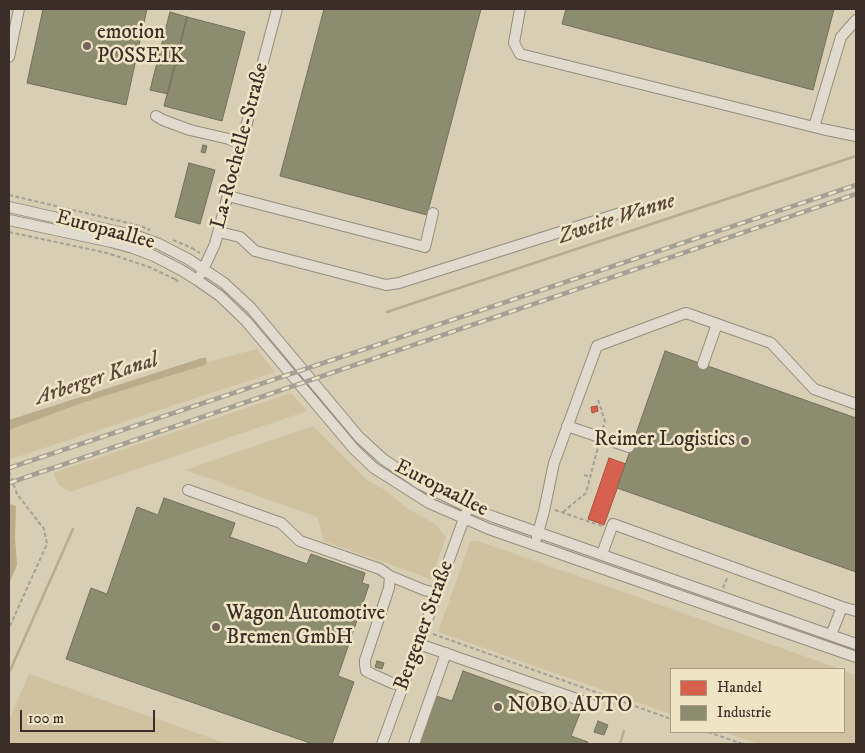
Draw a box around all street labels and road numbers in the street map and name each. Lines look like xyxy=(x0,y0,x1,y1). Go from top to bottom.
street label: La-Rochelle-Straße xyxy=(207,60,275,232)
street label: Europaallee xyxy=(53,206,157,256)
street label: Europaallee xyxy=(390,455,492,523)
street label: Bergener Straße xyxy=(390,558,460,694)

